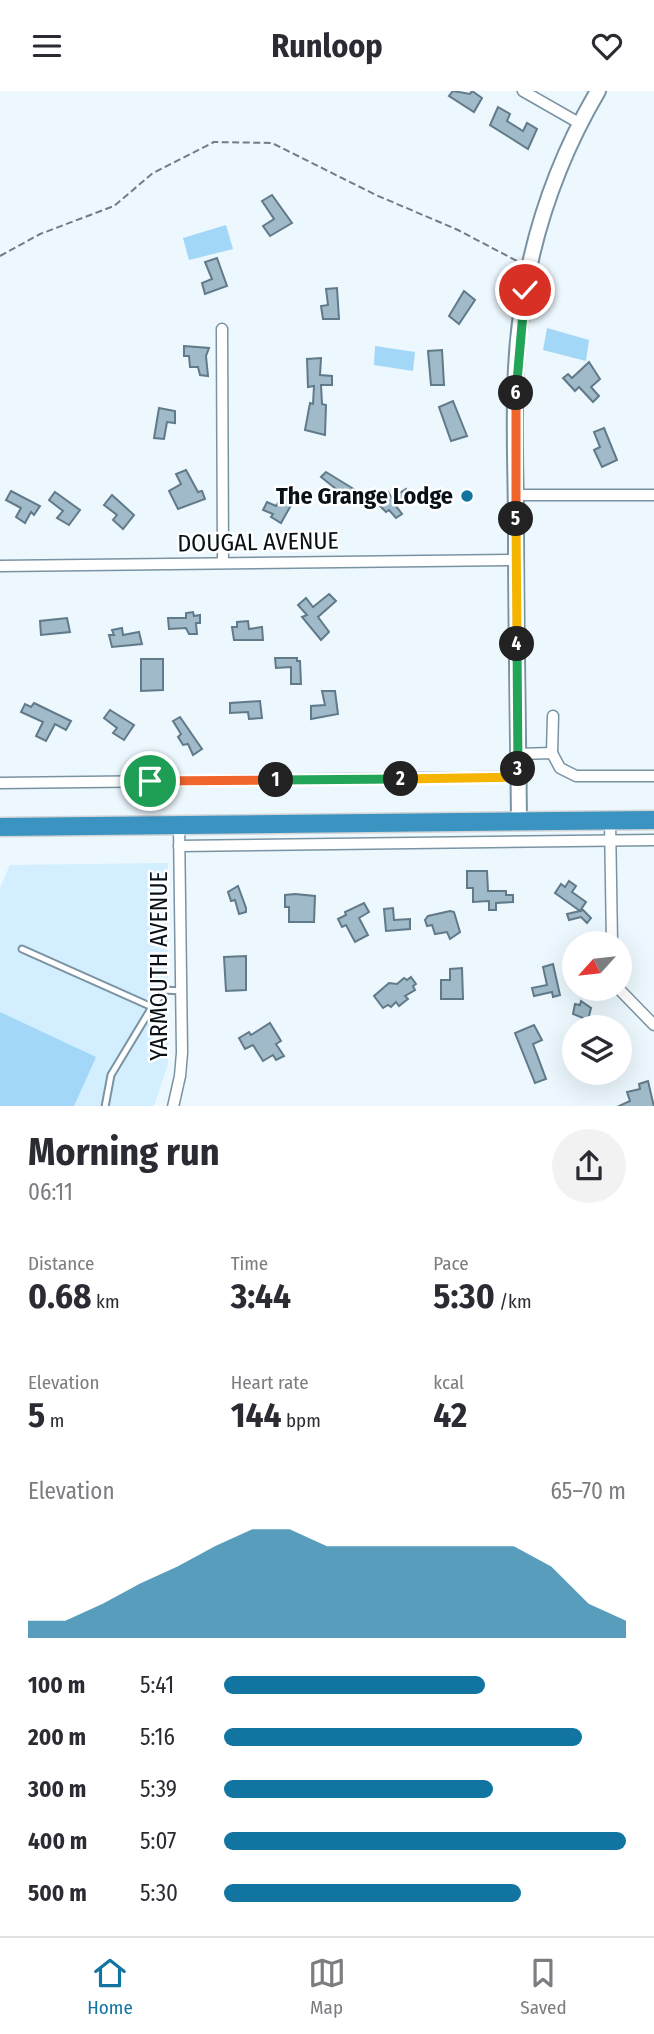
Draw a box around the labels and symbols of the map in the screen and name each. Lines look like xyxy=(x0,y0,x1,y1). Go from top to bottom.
pin xyxy=(495,260,555,320)
pin: 6 xyxy=(498,375,534,411)
place label: The Grange Lodge xyxy=(276,482,453,510)
marker: The Grange Lodge xyxy=(459,488,475,504)
pin: 5 xyxy=(498,501,534,537)
street label: DOUGAL AVENUE xyxy=(177,527,339,557)
pin: 4 xyxy=(500,627,534,661)
pin xyxy=(120,751,180,811)
pin: 3 xyxy=(500,751,536,787)
pin: 2 xyxy=(384,761,418,797)
pin: 1 xyxy=(258,763,294,797)
street label: YARMOUTH AVENUE xyxy=(145,871,173,1061)
north arrow xyxy=(562,931,632,1001)

